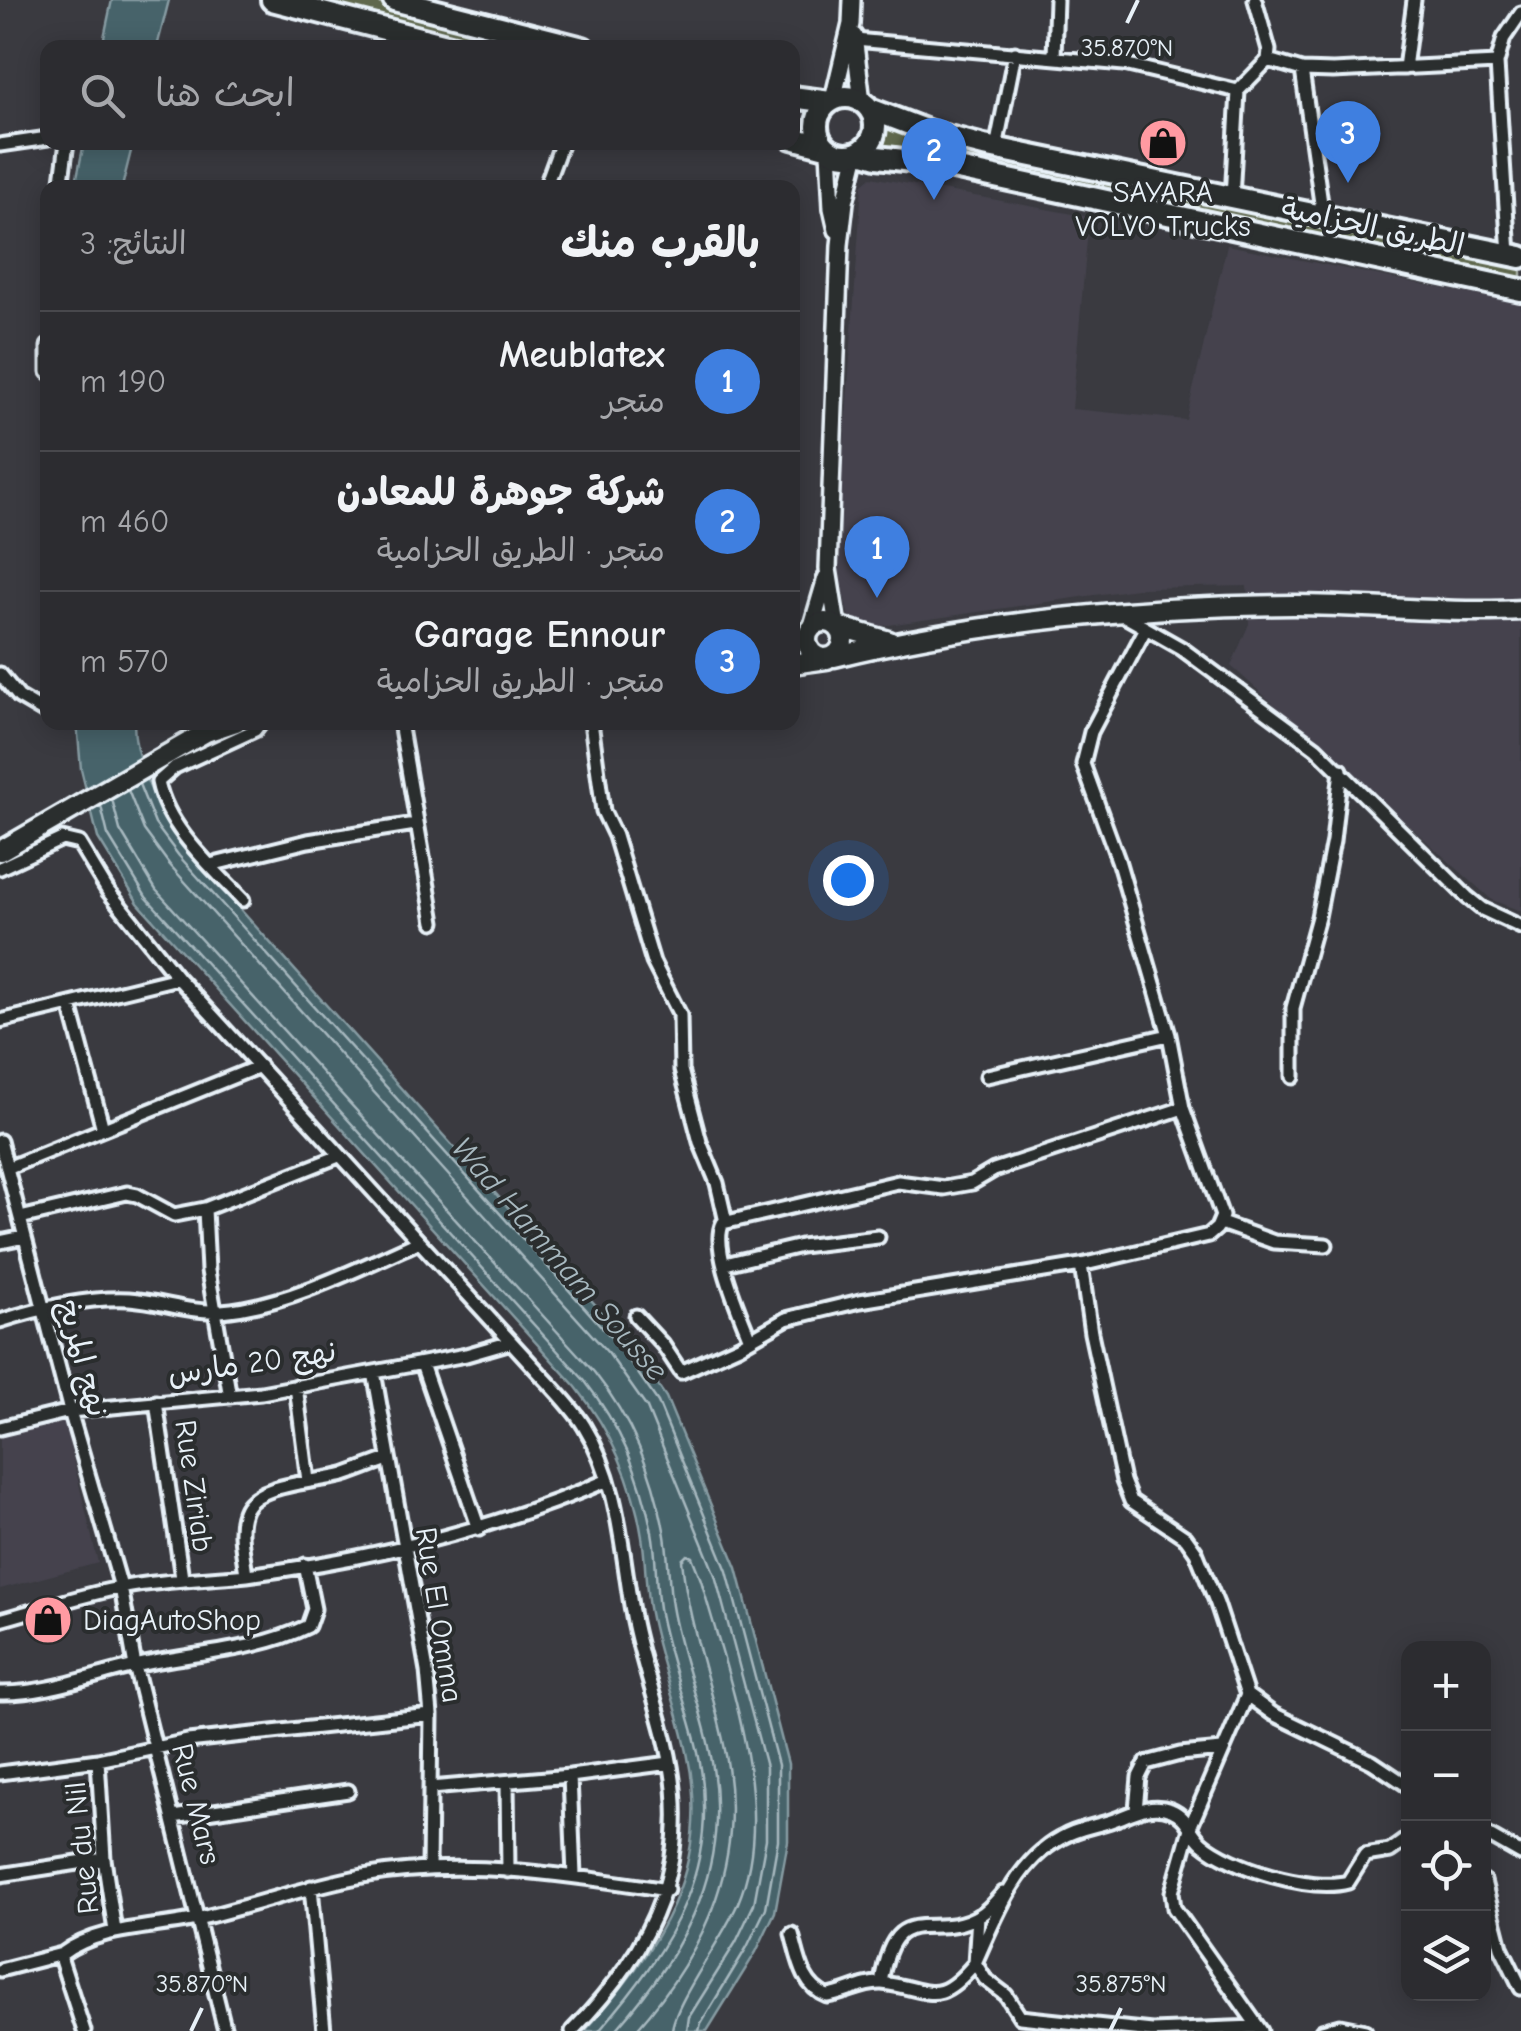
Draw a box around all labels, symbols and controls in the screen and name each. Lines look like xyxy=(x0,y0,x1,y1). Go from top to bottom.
text: 35.870°N xyxy=(1081,33,1173,62)
search box xyxy=(40,40,800,150)
icon: search xyxy=(75,68,130,123)
text: ابحث هنا xyxy=(155,72,295,116)
pin: 3 xyxy=(1316,100,1380,183)
shop icon: SAYARA VOLVO Trucks xyxy=(1137,117,1189,169)
pin: 2 xyxy=(902,118,966,200)
place label: SAYARA VOLVO Trucks xyxy=(1075,175,1251,244)
street label: الطريق الحزامية xyxy=(1278,191,1468,263)
text: بالقرب منك xyxy=(561,219,760,268)
text: النتائج: 3 xyxy=(80,225,187,262)
text: Meublatex xyxy=(499,333,665,377)
text: 190 m xyxy=(80,363,166,400)
text: 1 xyxy=(721,363,734,400)
text: متجر xyxy=(602,383,665,420)
text: شركة جوهرة للمعادن xyxy=(337,471,665,515)
text: 460 m xyxy=(80,503,170,540)
text: 2 xyxy=(720,503,735,540)
pin: 1 xyxy=(844,516,910,598)
text: متجر · الطريق الحزامية xyxy=(377,532,665,569)
text: Garage Ennour xyxy=(414,613,665,657)
text: 570 m xyxy=(80,643,169,680)
text: 3 xyxy=(720,643,735,680)
text: متجر · الطريق الحزامية xyxy=(377,663,665,700)
your location xyxy=(823,855,874,906)
water label: Wad Hammam Sousse xyxy=(444,1130,676,1388)
street label: نهج المريخ xyxy=(49,1295,115,1421)
street label: نهج 20 مارس xyxy=(166,1334,339,1394)
street label: Rue Ziriab xyxy=(167,1418,221,1554)
street label: Rue El Omma xyxy=(408,1525,470,1705)
shop icon: DiagAutoShop xyxy=(22,1594,74,1646)
place label: DiagAutoShop xyxy=(83,1603,261,1638)
map controls xyxy=(1401,1641,1491,2001)
button: + xyxy=(1401,1641,1491,1731)
button: − xyxy=(1401,1731,1491,1821)
street label: Rue Mars xyxy=(164,1740,228,1868)
street label: Rue du Nil xyxy=(58,1780,106,1916)
button: locate xyxy=(1401,1821,1491,1911)
button: layers xyxy=(1401,1911,1491,2001)
text: 35.870°N xyxy=(156,1969,248,1998)
text: 35.875°N xyxy=(1076,1969,1166,1998)

